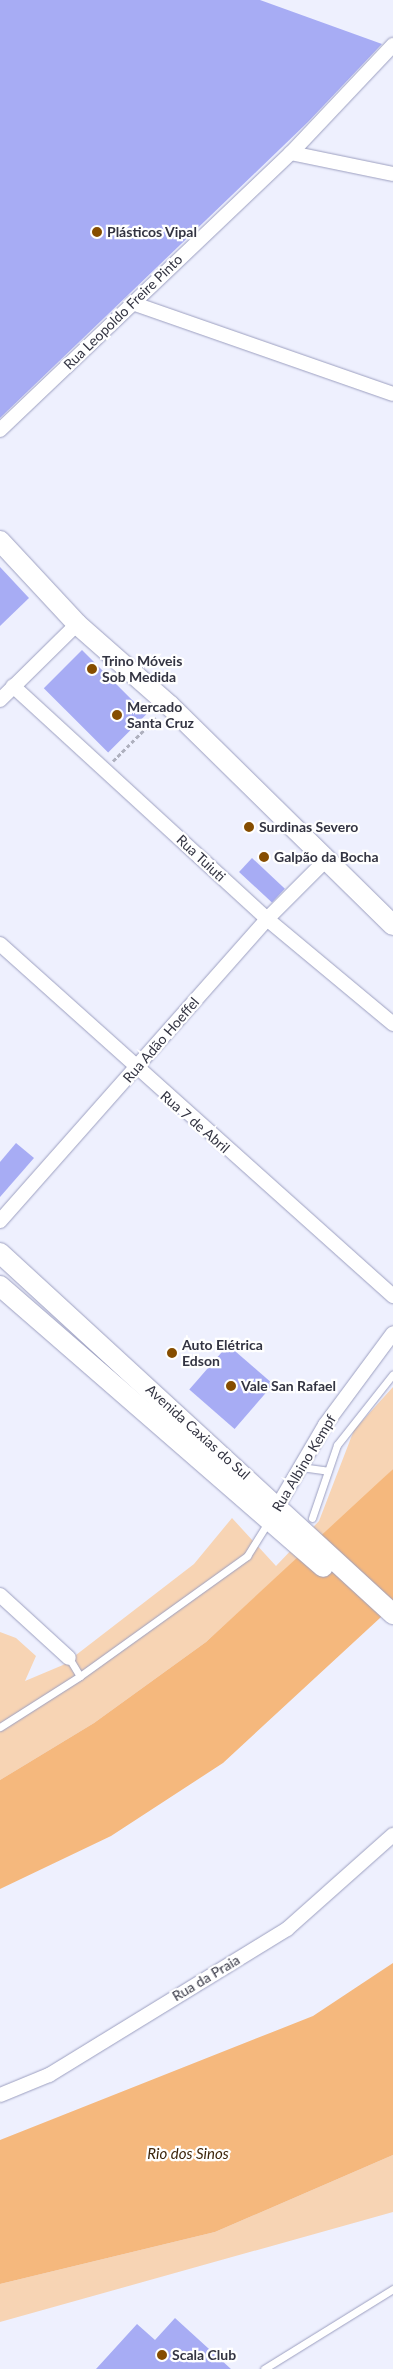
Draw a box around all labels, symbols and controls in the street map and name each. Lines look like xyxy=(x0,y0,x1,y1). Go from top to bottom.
place label: Plásticos Vipal xyxy=(107,224,197,240)
marker: Plásticos Vipal xyxy=(91,226,103,238)
street label: Rua Leopoldo Freire Pinto xyxy=(60,251,186,373)
place label: Trino Móveis Sob Medida xyxy=(102,653,182,686)
marker: Trino Móveis Sob Medida xyxy=(86,663,98,675)
place label: Mercado Santa Cruz xyxy=(127,699,194,732)
marker: Mercado Santa Cruz xyxy=(111,709,123,721)
place label: Surdinas Severo xyxy=(259,819,358,835)
marker: Surdinas Severo xyxy=(243,821,255,833)
street label: Rua Tuiuti xyxy=(173,831,229,885)
place label: Galpão da Bocha xyxy=(274,849,379,865)
marker: Galpão da Bocha xyxy=(258,851,270,863)
street label: Rua Adão Hoeffel xyxy=(119,994,203,1086)
street label: Rua 7 de Abril xyxy=(157,1087,233,1157)
place label: Auto Elétrica Edson xyxy=(182,1337,263,1370)
marker: Auto Elétrica Edson xyxy=(166,1347,178,1359)
place label: Vale San Rafael xyxy=(241,1378,336,1394)
marker: Vale San Rafael xyxy=(225,1380,237,1392)
street label: Avenida Caxias do Sul xyxy=(143,1381,253,1483)
street label: Rua Albino Kempf xyxy=(268,1411,340,1515)
street label: Rua da Praia xyxy=(169,1951,243,2005)
water label: Rio dos Sinos xyxy=(147,2145,229,2163)
place label: Scala Club xyxy=(172,2347,236,2363)
marker: Scala Club xyxy=(156,2349,168,2361)

